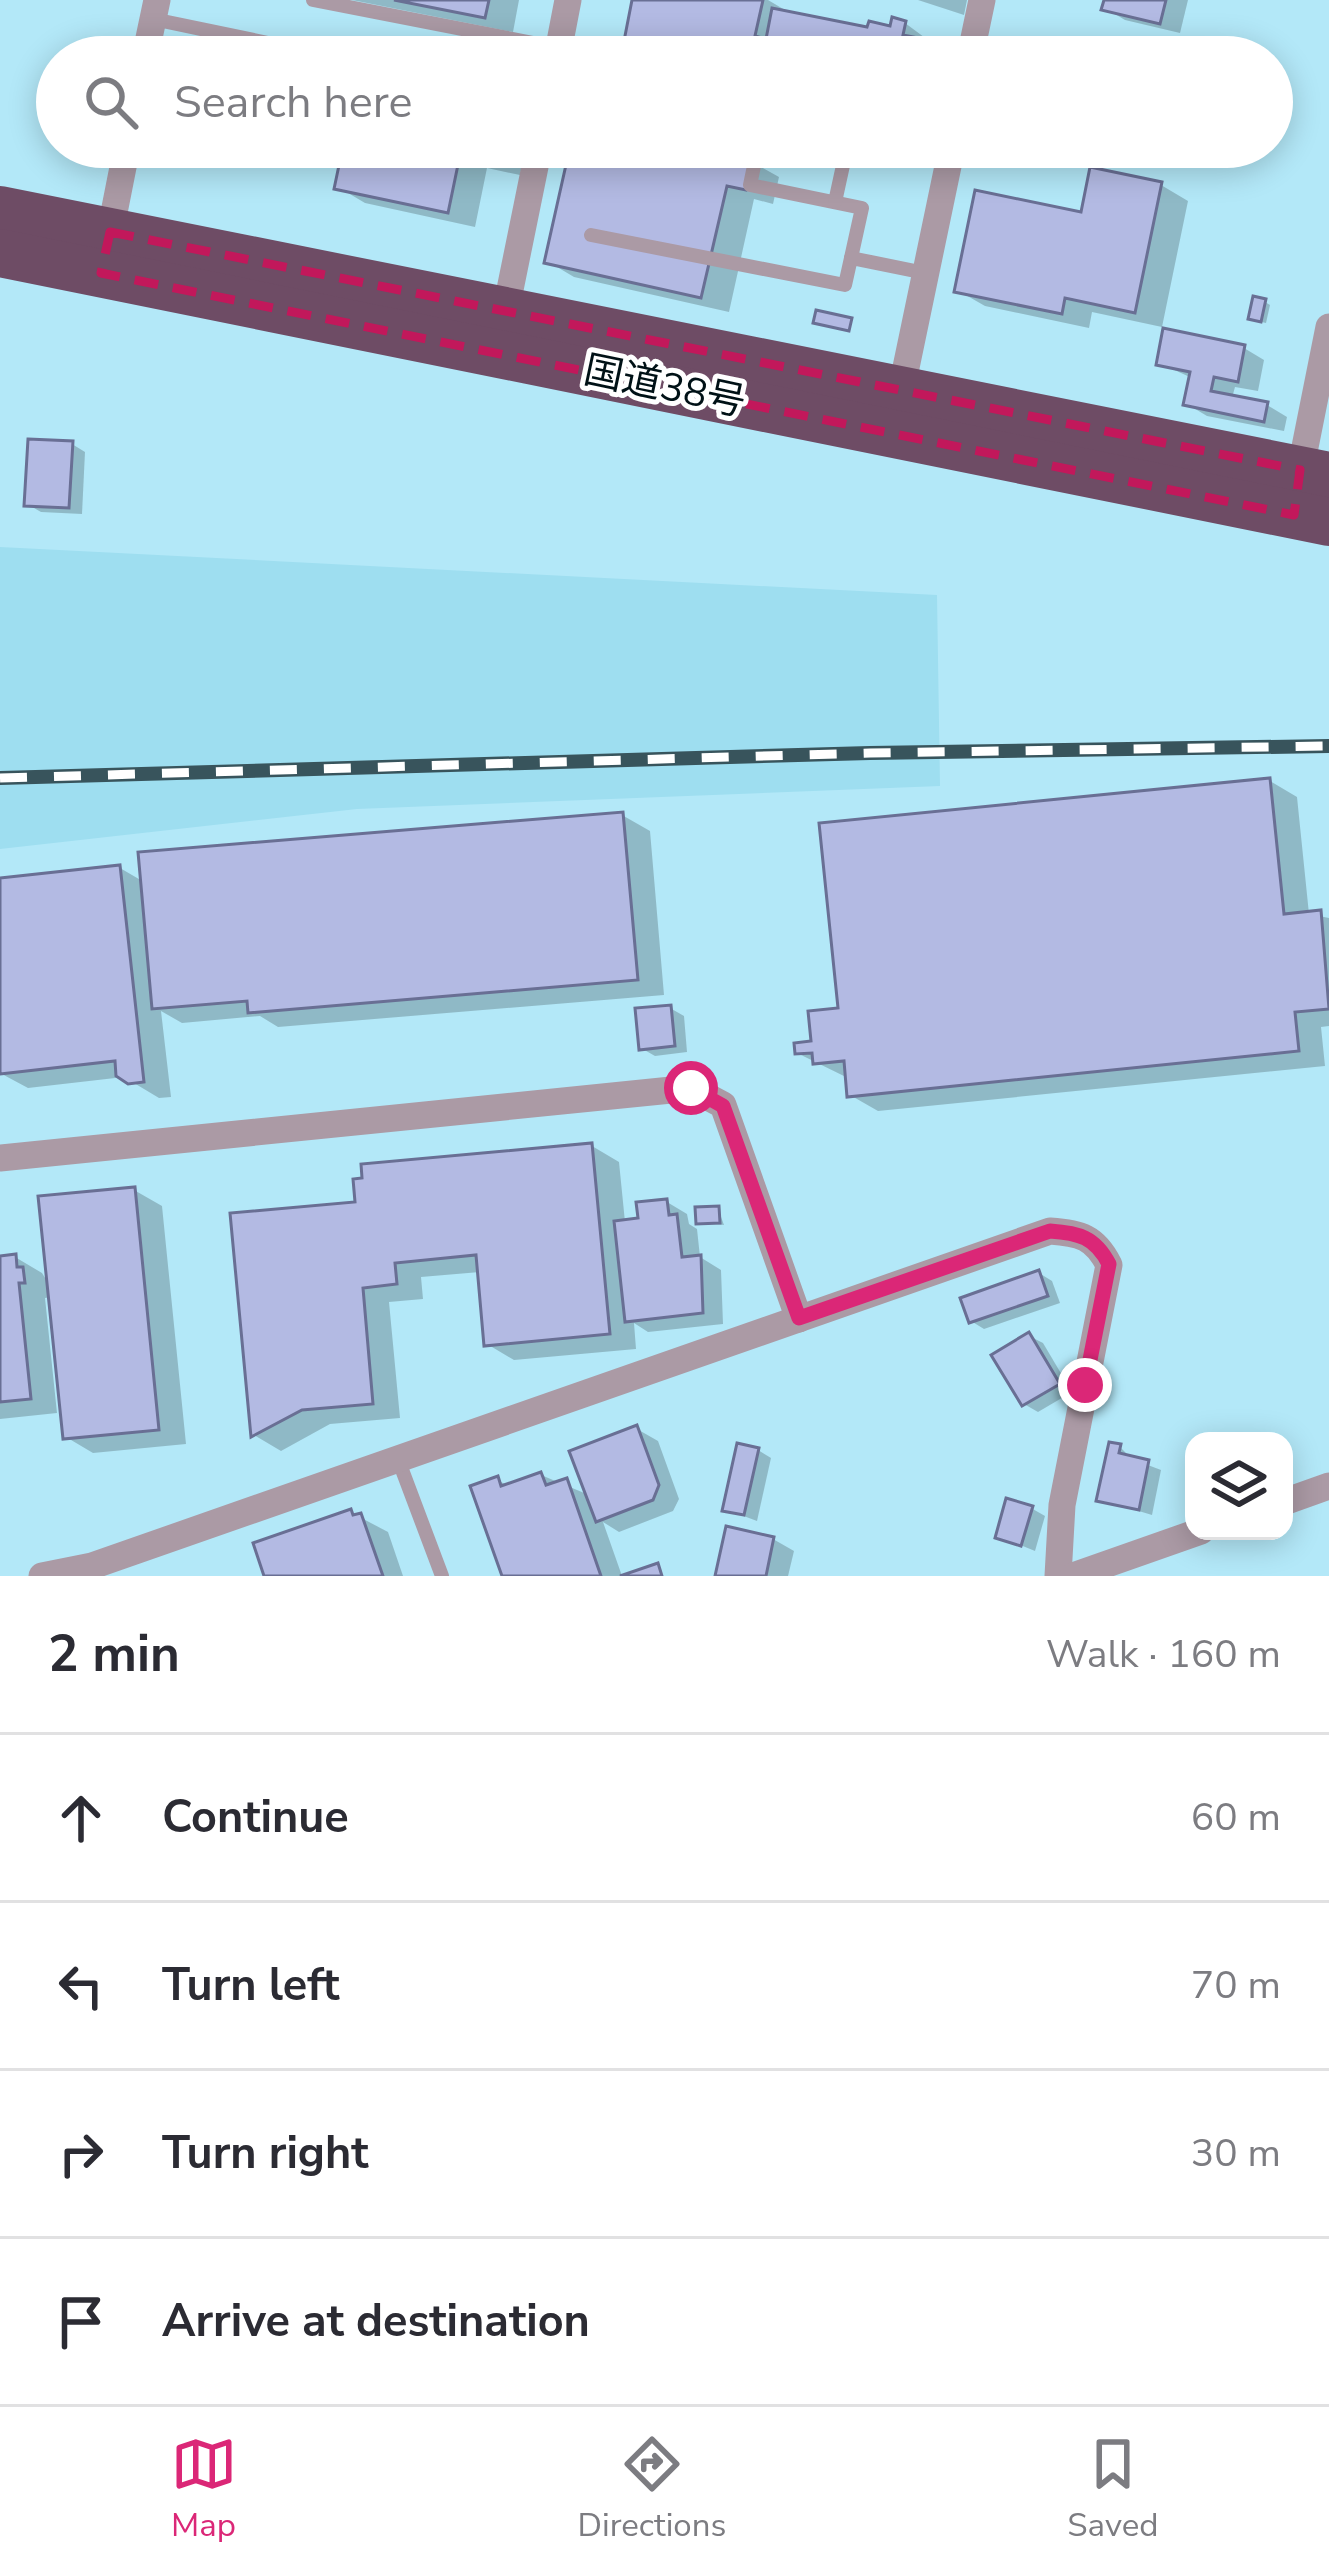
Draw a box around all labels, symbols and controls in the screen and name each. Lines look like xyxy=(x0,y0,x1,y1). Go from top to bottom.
search box xyxy=(36,36,1293,168)
icon: search xyxy=(78,69,144,135)
text: Search here xyxy=(174,72,413,133)
street label: 国道38号 xyxy=(579,344,750,429)
route start xyxy=(664,1061,718,1115)
route end xyxy=(1058,1358,1112,1412)
map controls xyxy=(1185,1432,1293,1540)
button: layers xyxy=(1185,1432,1293,1540)
text: 2 min xyxy=(48,1619,180,1689)
text: Walk · 160 m xyxy=(1046,1628,1281,1681)
icon: ahead xyxy=(48,1785,114,1851)
text: Continue xyxy=(162,1787,349,1848)
text: 60 m xyxy=(1191,1791,1281,1844)
icon: left xyxy=(48,1953,114,2019)
text: Turn left xyxy=(162,1955,340,2016)
text: 70 m xyxy=(1191,1959,1281,2012)
icon: right xyxy=(48,2121,114,2187)
text: Turn right xyxy=(162,2123,369,2184)
text: 30 m xyxy=(1191,2127,1281,2180)
icon: arrive xyxy=(48,2289,114,2355)
text: Arrive at destination xyxy=(162,2291,590,2352)
tab: Map xyxy=(171,2431,237,2548)
tab: Directions xyxy=(578,2431,726,2548)
tab: Saved xyxy=(1067,2431,1158,2548)

